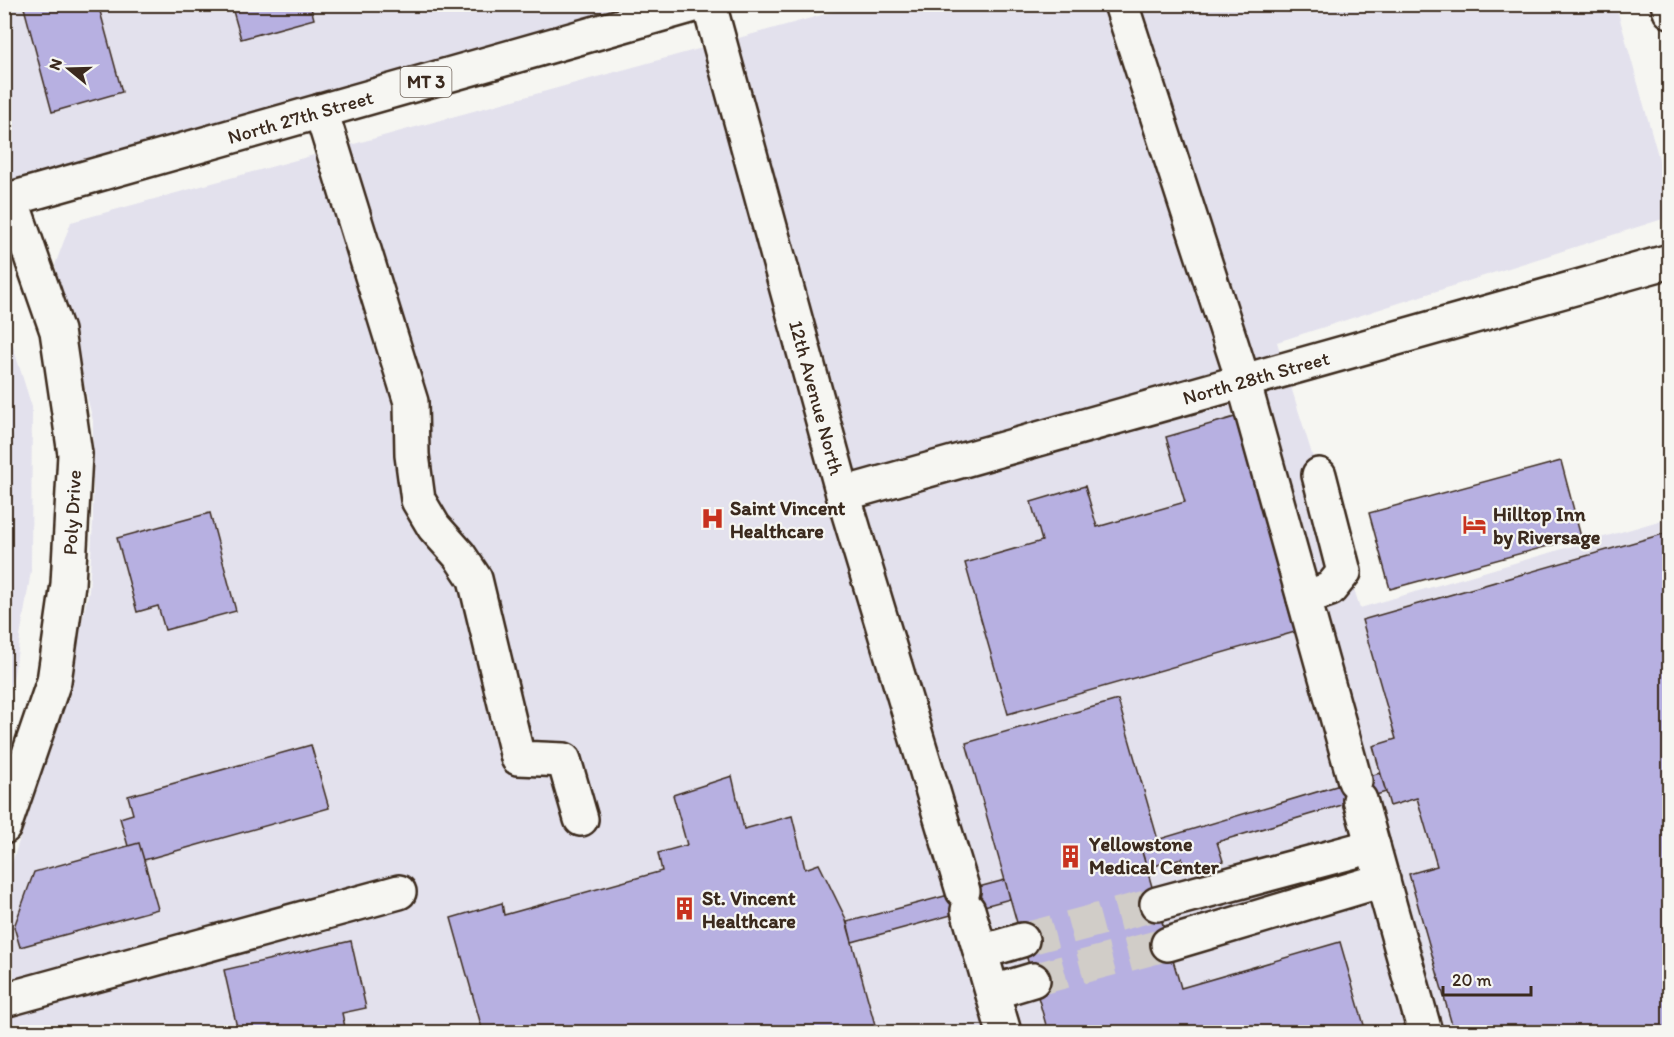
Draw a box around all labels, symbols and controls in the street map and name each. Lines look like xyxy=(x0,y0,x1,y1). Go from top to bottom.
north arrow xyxy=(39,39,99,99)
text: N xyxy=(45,56,66,72)
road number: MT 3 xyxy=(400,67,452,97)
street label: North 27th Street xyxy=(225,85,376,149)
street label: 12th Avenue North xyxy=(784,317,849,478)
street label: North 28th Street xyxy=(1180,345,1333,410)
street label: Poly Drive xyxy=(58,469,86,556)
place label: Saint Vincent Healthcare xyxy=(730,496,846,543)
place label: Hilltop Inn by Riversage xyxy=(1493,502,1601,550)
hospital icon: Saint Vincent Healthcare xyxy=(699,506,725,532)
hotel icon: Hilltop Inn by Riversage xyxy=(1462,512,1488,538)
place label: Yellowstone Medical Center xyxy=(1088,832,1220,879)
building icon: Yellowstone Medical Center xyxy=(1058,843,1084,869)
place label: St. Vincent Healthcare xyxy=(702,886,796,933)
building icon: St. Vincent Healthcare xyxy=(671,896,697,922)
scale bar xyxy=(1443,959,1532,997)
text: 20 m xyxy=(1452,969,1492,991)

